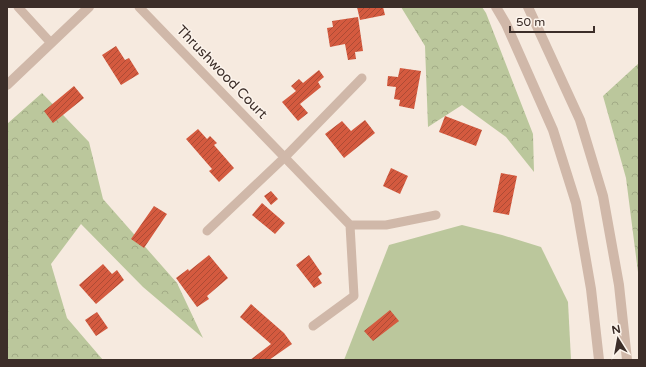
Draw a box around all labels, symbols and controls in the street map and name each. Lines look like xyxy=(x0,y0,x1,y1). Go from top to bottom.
scale bar xyxy=(510,8,594,34)
text: 50 m xyxy=(516,15,545,29)
street label: Thrushwood Court xyxy=(173,22,272,123)
north arrow xyxy=(598,319,638,359)
text: N xyxy=(611,322,622,337)

